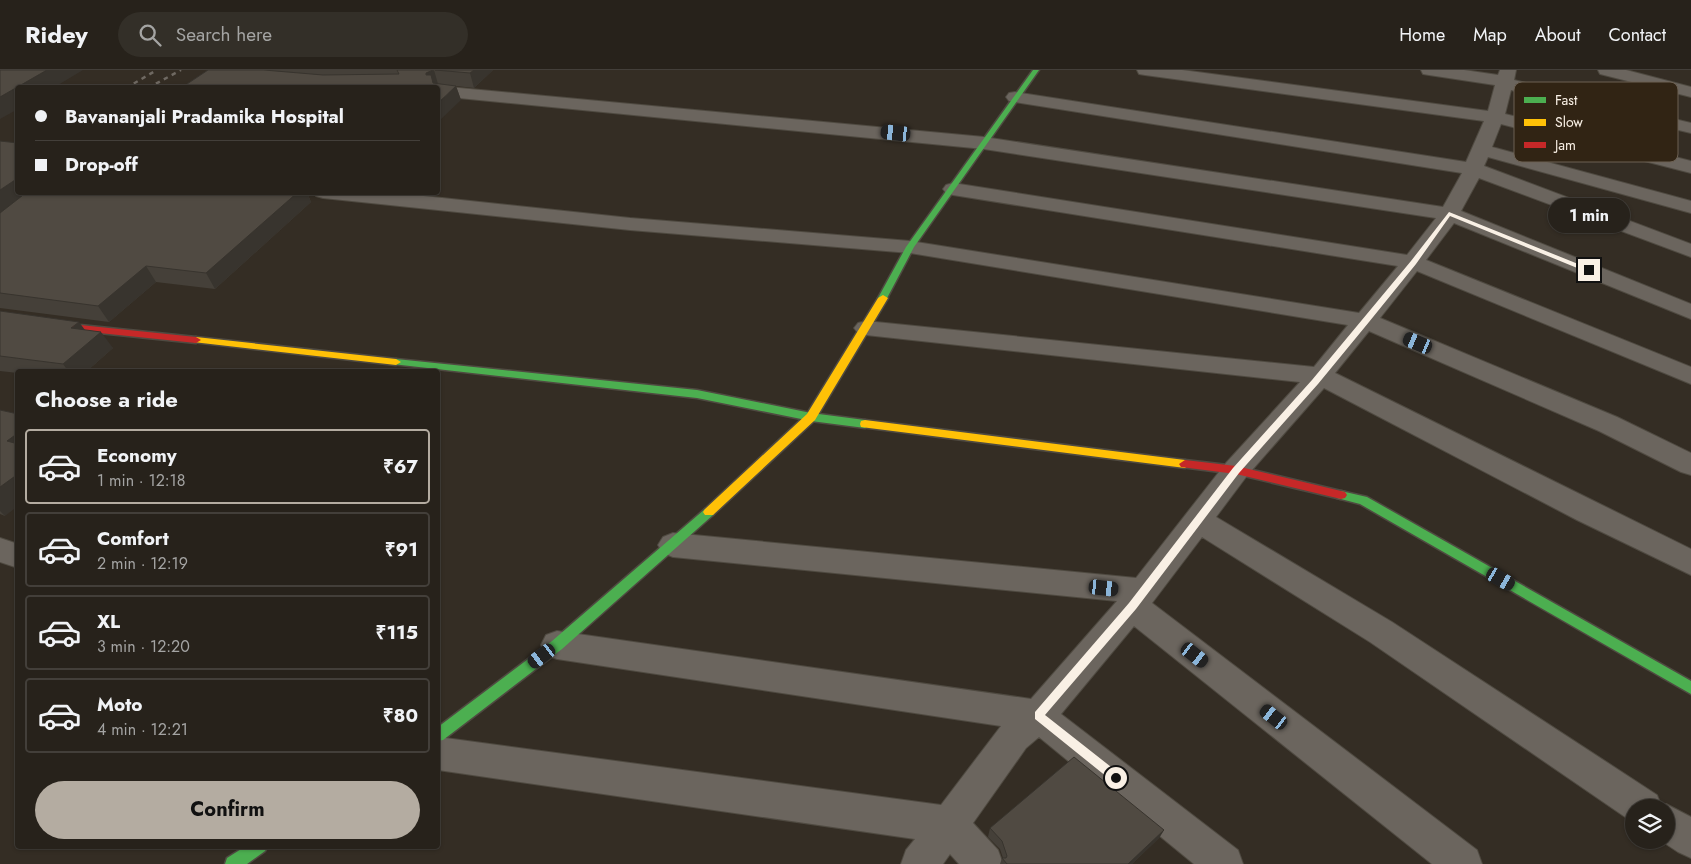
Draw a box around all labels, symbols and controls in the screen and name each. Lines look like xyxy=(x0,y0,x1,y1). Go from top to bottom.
search box xyxy=(118,12,468,57)
text: Ridey xyxy=(25,17,88,52)
icon: search xyxy=(136,21,164,49)
text: Search here xyxy=(176,21,272,48)
text: Home xyxy=(1399,22,1445,48)
text: Map xyxy=(1473,22,1507,48)
text: About xyxy=(1535,22,1580,48)
text: Contact xyxy=(1608,22,1666,48)
legend xyxy=(1514,82,1678,162)
text: Fast xyxy=(1555,90,1578,110)
text: Bavananjali Pradamika Hospital xyxy=(65,103,344,130)
text: Slow xyxy=(1555,112,1583,132)
car xyxy=(880,124,911,142)
text: Jam xyxy=(1553,135,1576,155)
text: Drop-off xyxy=(65,151,138,178)
callout: 1 min xyxy=(1548,198,1630,232)
text: 1 min xyxy=(1569,204,1609,227)
route end xyxy=(1578,259,1600,281)
car xyxy=(1401,330,1434,356)
text: Choose a ride xyxy=(35,383,178,415)
text: Economy xyxy=(97,442,177,469)
icon: car xyxy=(37,444,82,489)
text: ₹67 xyxy=(383,453,418,480)
text: 1 min · 12:18 xyxy=(97,469,185,492)
text: Comfort xyxy=(97,525,169,552)
icon: car xyxy=(37,527,82,572)
text: ₹91 xyxy=(385,536,418,563)
text: 2 min · 12:19 xyxy=(97,552,188,575)
car xyxy=(1484,565,1517,593)
car xyxy=(1088,579,1119,597)
text: XL xyxy=(97,608,120,635)
icon: car xyxy=(37,610,82,655)
text: ₹115 xyxy=(376,619,418,646)
text: 3 min · 12:20 xyxy=(97,635,190,658)
car xyxy=(1178,640,1211,670)
car xyxy=(525,641,558,671)
text: Moto xyxy=(97,691,142,718)
icon: car xyxy=(37,693,82,738)
text: ₹80 xyxy=(383,702,418,729)
car xyxy=(1257,702,1290,732)
text: 4 min · 12:21 xyxy=(97,718,188,741)
route start xyxy=(1105,767,1127,789)
button: Confirm xyxy=(35,781,420,839)
map controls xyxy=(1625,799,1675,849)
button: layers xyxy=(1625,799,1675,849)

